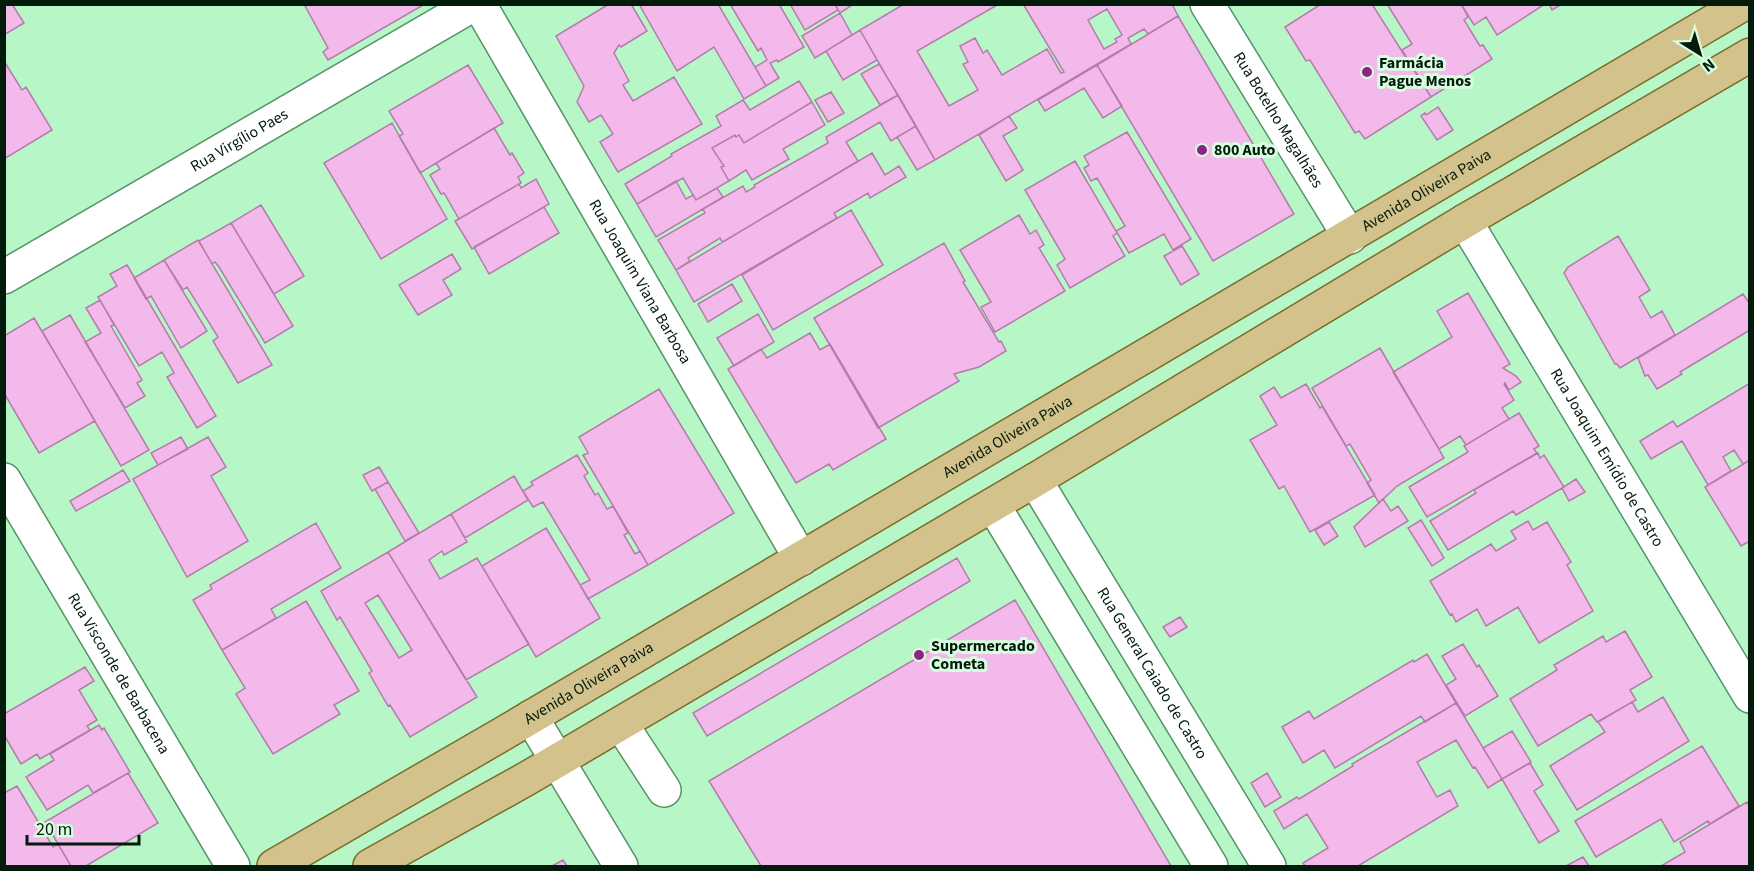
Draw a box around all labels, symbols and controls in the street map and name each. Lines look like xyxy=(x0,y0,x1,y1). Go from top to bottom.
north arrow xyxy=(1670,24,1730,84)
street label: Rua Botelho Magalhães xyxy=(1228,48,1328,192)
place label: Farmácia Pague Menos xyxy=(1379,52,1471,92)
text: N xyxy=(1698,53,1719,77)
marker: Farmácia Pague Menos xyxy=(1360,65,1374,79)
street label: Rua Virgílio Paes xyxy=(186,103,292,177)
place label: 800 Auto xyxy=(1214,139,1276,161)
marker: 800 Auto xyxy=(1195,143,1209,157)
street label: Avenida Oliveira Paiva xyxy=(1358,144,1495,237)
street label: Rua Joaquim Viana Barbosa xyxy=(584,195,697,368)
street label: Rua Joaquim Emídio de Castro xyxy=(1545,364,1669,551)
street label: Avenida Oliveira Paiva xyxy=(939,390,1076,483)
street label: Rua General Caiado de Castro xyxy=(1092,583,1213,763)
street label: Rua Visconde de Barbacena xyxy=(62,589,175,758)
place label: Supermercado Cometa xyxy=(931,635,1035,675)
street label: Avenida Oliveira Paiva xyxy=(520,636,658,730)
marker: Supermercado Cometa xyxy=(912,648,926,662)
scale bar xyxy=(27,808,140,846)
text: 20 m xyxy=(36,817,72,842)

